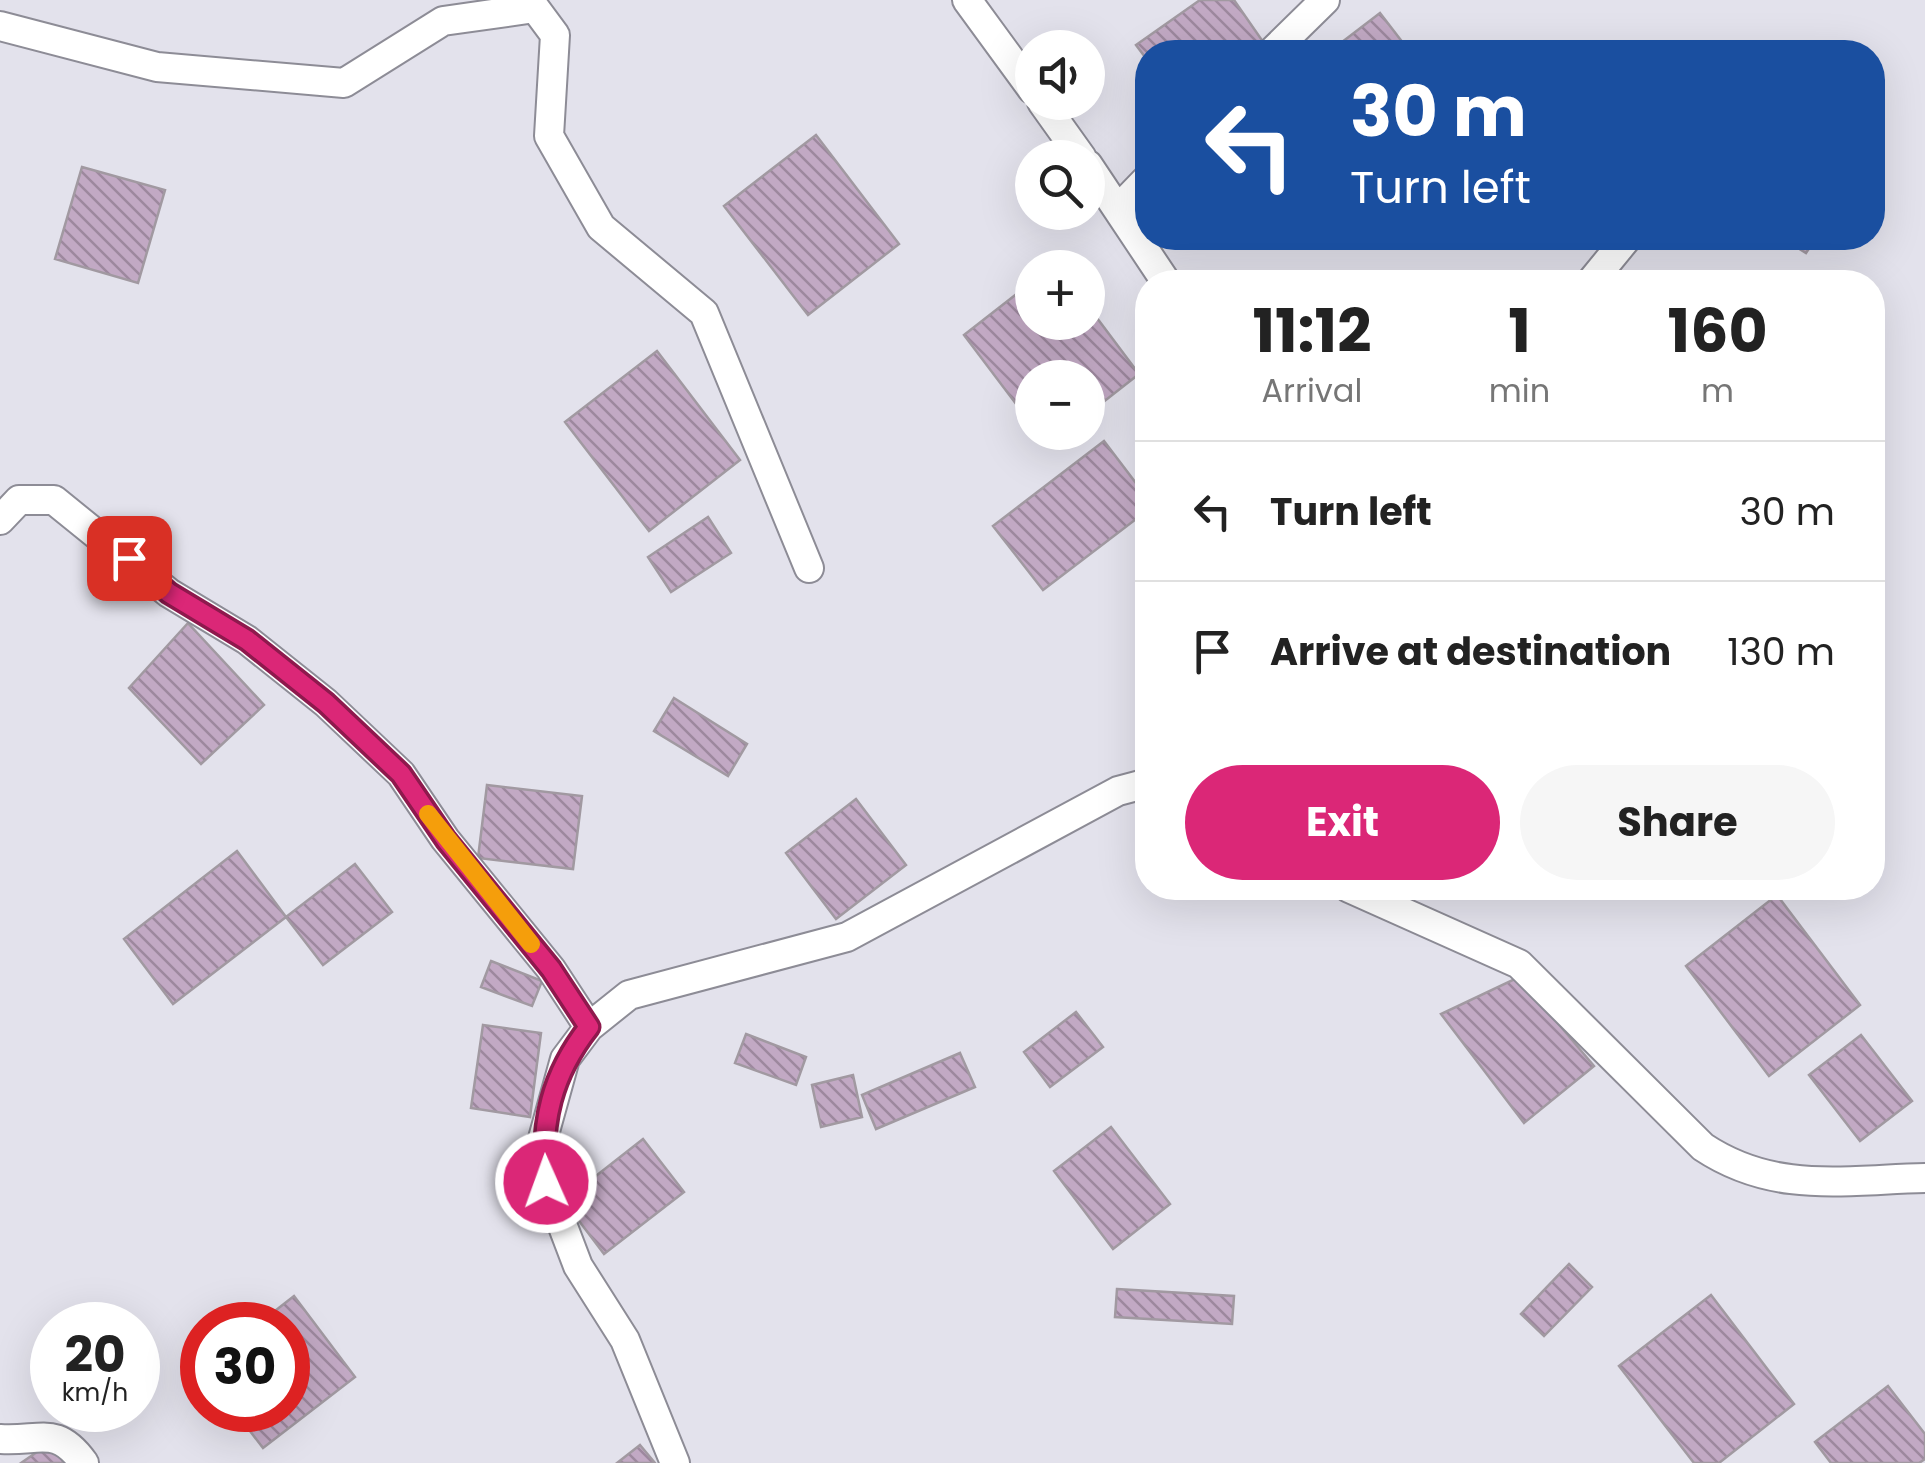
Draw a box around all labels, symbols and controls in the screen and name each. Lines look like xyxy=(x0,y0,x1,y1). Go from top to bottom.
map controls xyxy=(1015,30,1105,450)
button: sound xyxy=(1015,30,1105,120)
text: 30 m xyxy=(1350,62,1527,161)
icon: left xyxy=(1185,80,1315,210)
button: search xyxy=(1015,140,1105,230)
text: Turn left xyxy=(1350,156,1531,219)
button: + xyxy=(1015,250,1105,340)
text: 11:12 xyxy=(1252,289,1371,373)
text: 1 xyxy=(1508,289,1531,373)
text: 160 xyxy=(1668,289,1768,373)
button: − xyxy=(1015,360,1105,450)
text: Arrival xyxy=(1262,368,1362,413)
text: min xyxy=(1489,368,1550,413)
text: m xyxy=(1701,368,1734,413)
icon: left xyxy=(1185,484,1240,539)
text: Turn left xyxy=(1270,485,1432,538)
text: 30 m xyxy=(1739,485,1835,538)
pin xyxy=(87,516,172,601)
icon: arrive xyxy=(102,531,157,586)
icon: arrive xyxy=(1185,624,1240,679)
text: Arrive at destination xyxy=(1270,625,1671,678)
text: 130 m xyxy=(1727,625,1835,678)
button: Exit xyxy=(1185,765,1500,880)
button: Share xyxy=(1520,765,1835,880)
position arrow xyxy=(494,1130,598,1234)
speed limit sign: 30 xyxy=(180,1302,310,1432)
text: 20 xyxy=(64,1319,126,1390)
text: km/h xyxy=(62,1375,128,1410)

